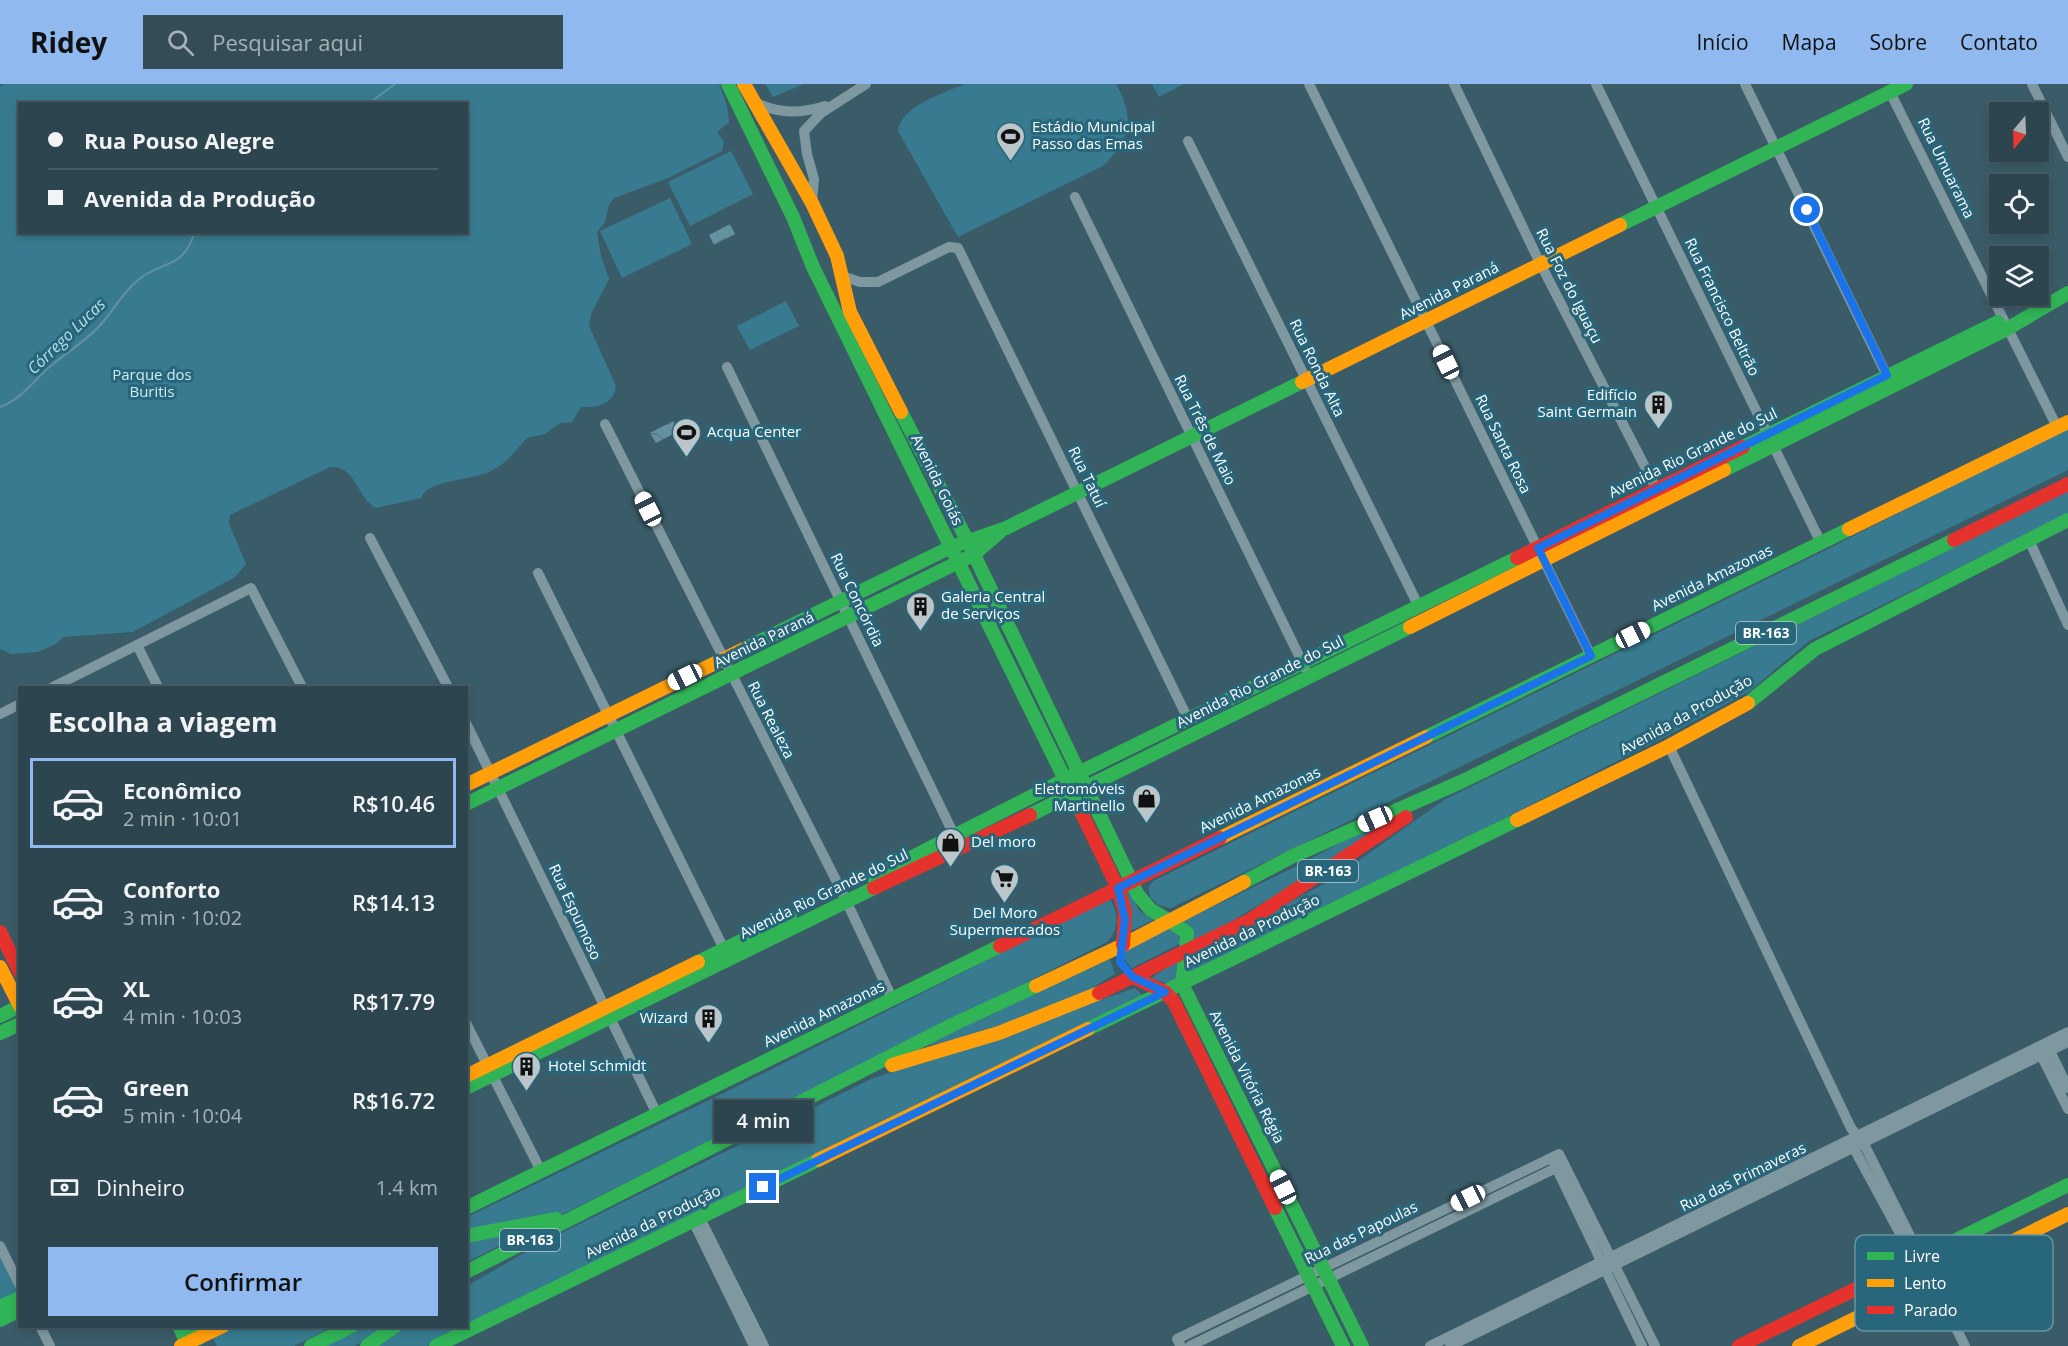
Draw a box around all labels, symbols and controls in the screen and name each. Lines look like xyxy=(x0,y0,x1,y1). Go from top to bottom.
search box xyxy=(143,15,563,69)
text: Ridey xyxy=(30,23,107,61)
icon: search xyxy=(164,26,197,59)
text: Pesquisar aqui xyxy=(212,27,363,57)
text: Início xyxy=(1696,28,1749,56)
text: Mapa xyxy=(1782,28,1837,56)
text: Sobre xyxy=(1870,28,1927,56)
text: Contato xyxy=(1960,28,2038,56)
north arrow xyxy=(1989,102,2049,162)
map controls xyxy=(1989,102,2049,306)
street label: Rua Umuarama xyxy=(1914,114,1980,221)
place label: Estádio Municipal Passo das Emas xyxy=(1032,116,1155,153)
sports icon: Estádio Municipal Passo das Emas xyxy=(995,120,1027,162)
text: Rua Pouso Alegre xyxy=(84,125,274,155)
button: locate xyxy=(1989,174,2049,234)
text: Avenida da Produção xyxy=(84,183,316,213)
route start xyxy=(1793,196,1820,223)
street label: Rua Foz do Iguaçu xyxy=(1532,225,1608,347)
street label: Rua Francisco Beltrão xyxy=(1681,234,1765,379)
button: layers xyxy=(1989,246,2049,306)
street label: Avenida Paraná xyxy=(1395,256,1502,324)
water label: Córrego Lucas xyxy=(22,293,110,379)
street label: Rua Ronda Alta xyxy=(1286,315,1350,420)
car xyxy=(1430,342,1462,382)
park label: Parque dos Buritis xyxy=(112,364,192,401)
street label: Rua Três de Maio xyxy=(1170,371,1241,488)
place label: Edifício Saint Germain xyxy=(1538,384,1637,421)
building icon: Edifício Saint Germain xyxy=(1642,388,1674,430)
street label: Rua Santa Rosa xyxy=(1471,391,1537,496)
street label: Avenida Rio Grande do Sul xyxy=(1605,403,1780,502)
sports icon: Acqua Center xyxy=(670,416,702,458)
place label: Acqua Center xyxy=(707,421,801,441)
street label: Avenida Goiás xyxy=(907,431,969,528)
street label: Rua Tatuí xyxy=(1065,443,1112,512)
car xyxy=(632,489,664,529)
street label: Avenida Amazonas xyxy=(1648,539,1775,615)
street label: Rua Concórdia xyxy=(827,549,889,650)
place label: Galeria Central de Serviços xyxy=(941,586,1045,623)
building icon: Galeria Central de Serviços xyxy=(904,590,936,632)
street label: Avenida Paraná xyxy=(710,606,817,672)
car xyxy=(1613,619,1653,651)
road number: BR-163 xyxy=(1736,622,1796,644)
street label: Avenida Rio Grande do Sul xyxy=(1173,630,1347,732)
car xyxy=(665,661,705,693)
street label: Avenida da Produção xyxy=(1616,669,1755,759)
street label: Rua Realeza xyxy=(744,677,800,762)
text: Escolha a viagem xyxy=(48,703,277,740)
street label: Avenida Amazonas xyxy=(1196,761,1323,837)
text: Econômico xyxy=(123,775,242,805)
icon: car xyxy=(51,776,105,830)
place label: Eletromóveis Martinello xyxy=(1034,778,1125,815)
shop icon: Eletromóveis Martinello xyxy=(1130,782,1162,824)
text: R$10.46 xyxy=(352,788,435,818)
car xyxy=(1355,803,1395,835)
text: 2 min · 10:01 xyxy=(123,805,242,832)
shop icon: Del moro xyxy=(934,826,966,868)
place label: Del moro xyxy=(971,831,1036,851)
street label: Avenida Rio Grande do Sul xyxy=(736,844,911,943)
street label: Rua Espumoso xyxy=(545,860,607,963)
road number: BR-163 xyxy=(1298,860,1358,882)
supermarket icon: Del Moro Supermercados xyxy=(989,862,1021,904)
text: Conforto xyxy=(123,874,220,904)
icon: car xyxy=(51,875,105,929)
text: R$14.13 xyxy=(352,887,435,917)
street label: Avenida da Produção xyxy=(1181,889,1323,972)
place label: Del Moro Supermercados xyxy=(950,902,1060,939)
text: 3 min · 10:02 xyxy=(123,904,242,931)
text: XL xyxy=(123,973,150,1003)
icon: car xyxy=(51,974,105,1028)
street label: Avenida Amazonas xyxy=(760,975,887,1051)
text: R$17.79 xyxy=(352,986,435,1016)
building icon: Wizard xyxy=(693,1002,725,1044)
text: 4 min · 10:03 xyxy=(123,1003,242,1030)
place label: Wizard xyxy=(640,1007,688,1027)
street label: Avenida Vitória Régia xyxy=(1206,1007,1290,1147)
building icon: Hotel Schmidt xyxy=(511,1050,543,1092)
place label: Hotel Schmidt xyxy=(548,1055,646,1075)
text: Green xyxy=(123,1072,189,1102)
icon: car xyxy=(51,1073,105,1127)
text: R$16.72 xyxy=(352,1085,435,1115)
callout: 4 min xyxy=(714,1100,813,1142)
text: 5 min · 10:04 xyxy=(123,1102,242,1129)
text: 4 min xyxy=(737,1107,791,1134)
street label: Rua das Primaveras xyxy=(1676,1137,1809,1215)
car xyxy=(1267,1167,1299,1207)
icon: cash xyxy=(48,1171,81,1204)
text: Dinheiro xyxy=(96,1172,185,1202)
route end xyxy=(749,1173,776,1200)
text: 1.4 km xyxy=(376,1174,438,1201)
street label: Avenida da Produção xyxy=(582,1180,724,1263)
car xyxy=(1448,1182,1488,1214)
street label: Rua das Papoulas xyxy=(1301,1196,1420,1268)
road number: BR-163 xyxy=(500,1229,560,1251)
legend xyxy=(1855,1235,2053,1331)
text: Livre xyxy=(1904,1245,1940,1267)
button: Confirmar xyxy=(48,1247,438,1316)
text: Lento xyxy=(1904,1272,1946,1294)
text: Parado xyxy=(1904,1299,1957,1321)

